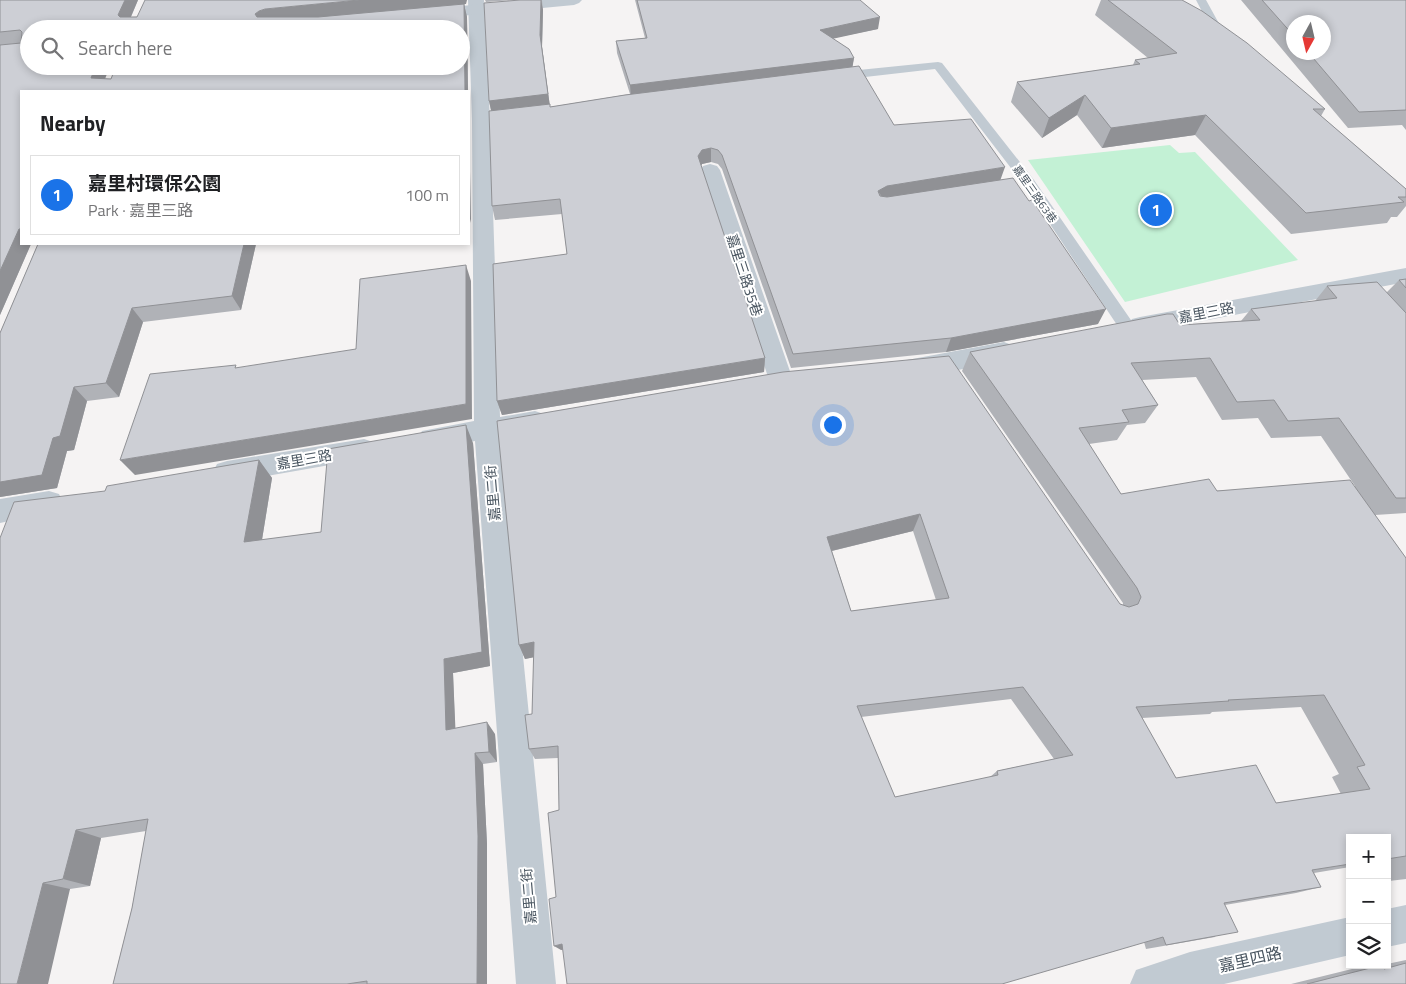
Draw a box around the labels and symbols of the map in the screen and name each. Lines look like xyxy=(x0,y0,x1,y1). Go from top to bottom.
north arrow xyxy=(1286,15,1331,60)
street label: 嘉里三路63巷 xyxy=(1009,162,1061,226)
pin: 1 xyxy=(1140,191,1172,229)
street label: 嘉里三路35巷 xyxy=(722,231,768,319)
street label: 嘉里三路 xyxy=(1177,296,1235,328)
your location xyxy=(820,412,846,438)
street label: 嘉里三路 xyxy=(275,444,333,474)
street label: 嘉里二街 xyxy=(479,464,505,522)
street label: 嘉里二街 xyxy=(515,867,541,925)
street label: 嘉里四路 xyxy=(1216,940,1284,978)

